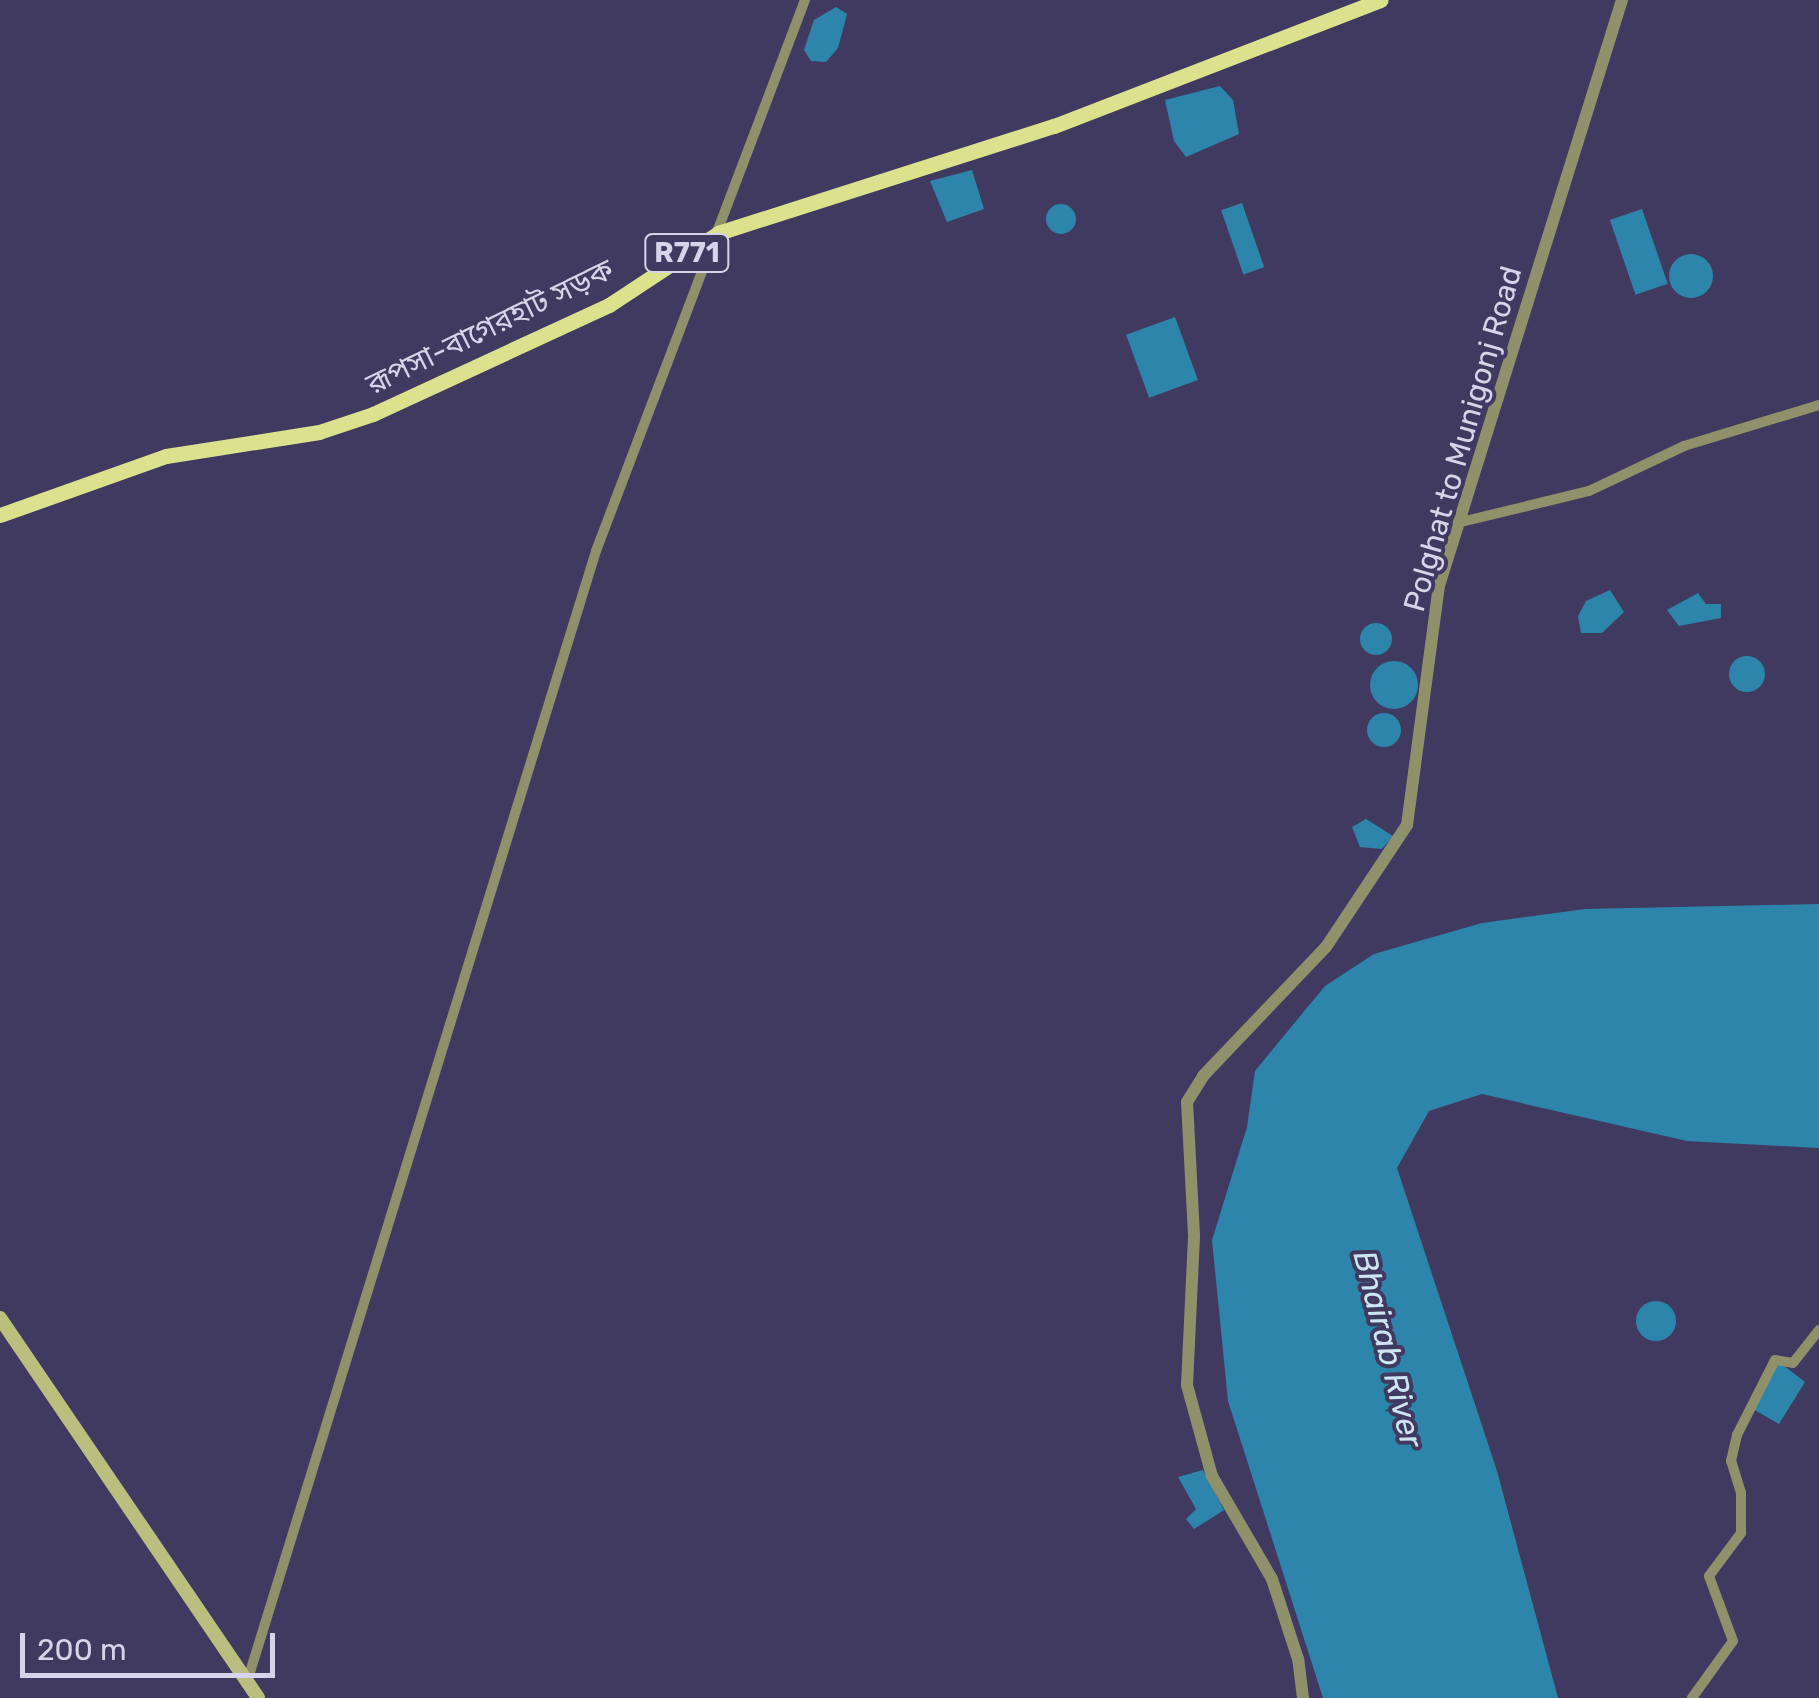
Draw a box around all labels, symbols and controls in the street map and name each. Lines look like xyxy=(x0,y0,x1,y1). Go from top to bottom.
road number: R771 xyxy=(642,230,732,276)
street label: রূপসা-বাগেরহাট সড়ক xyxy=(361,252,619,402)
street label: Polghat to Munigonj Road xyxy=(1396,262,1530,616)
water label: Bhairab River xyxy=(1345,1247,1431,1451)
scale bar xyxy=(25,1613,280,1675)
text: 200 m xyxy=(37,1632,127,1668)

